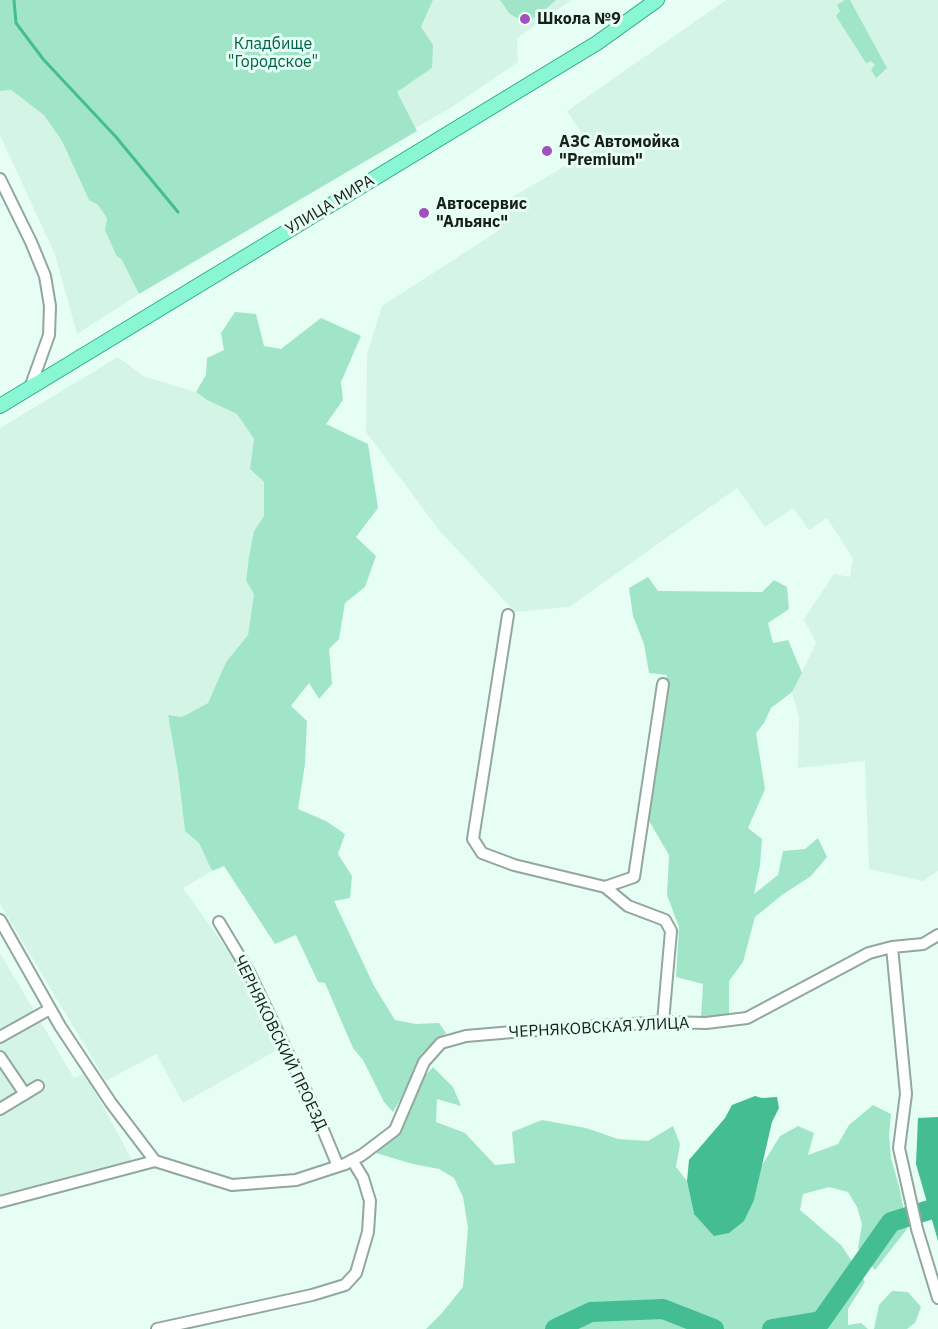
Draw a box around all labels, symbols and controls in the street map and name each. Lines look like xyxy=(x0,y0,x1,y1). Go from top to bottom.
place label: Школа №9 xyxy=(537,9,621,29)
marker: Школа №9 xyxy=(518,12,532,26)
park label: Кладбище "Городское" xyxy=(228,34,318,72)
place label: АЗС Автомойка "Premium" xyxy=(559,132,680,170)
marker: АЗС Автомойка "Premium" xyxy=(540,144,554,158)
street label: УЛИЦА МИРА xyxy=(282,171,378,239)
place label: Автосервис "Альянс" xyxy=(436,194,527,232)
marker: Автосервис "Альянс" xyxy=(417,206,431,220)
street label: ЧЕРНЯКОВСКИЙ ПРОЕЗД xyxy=(229,952,331,1134)
street label: ЧЕРНЯКОВСКАЯ УЛИЦА xyxy=(508,1014,690,1042)

